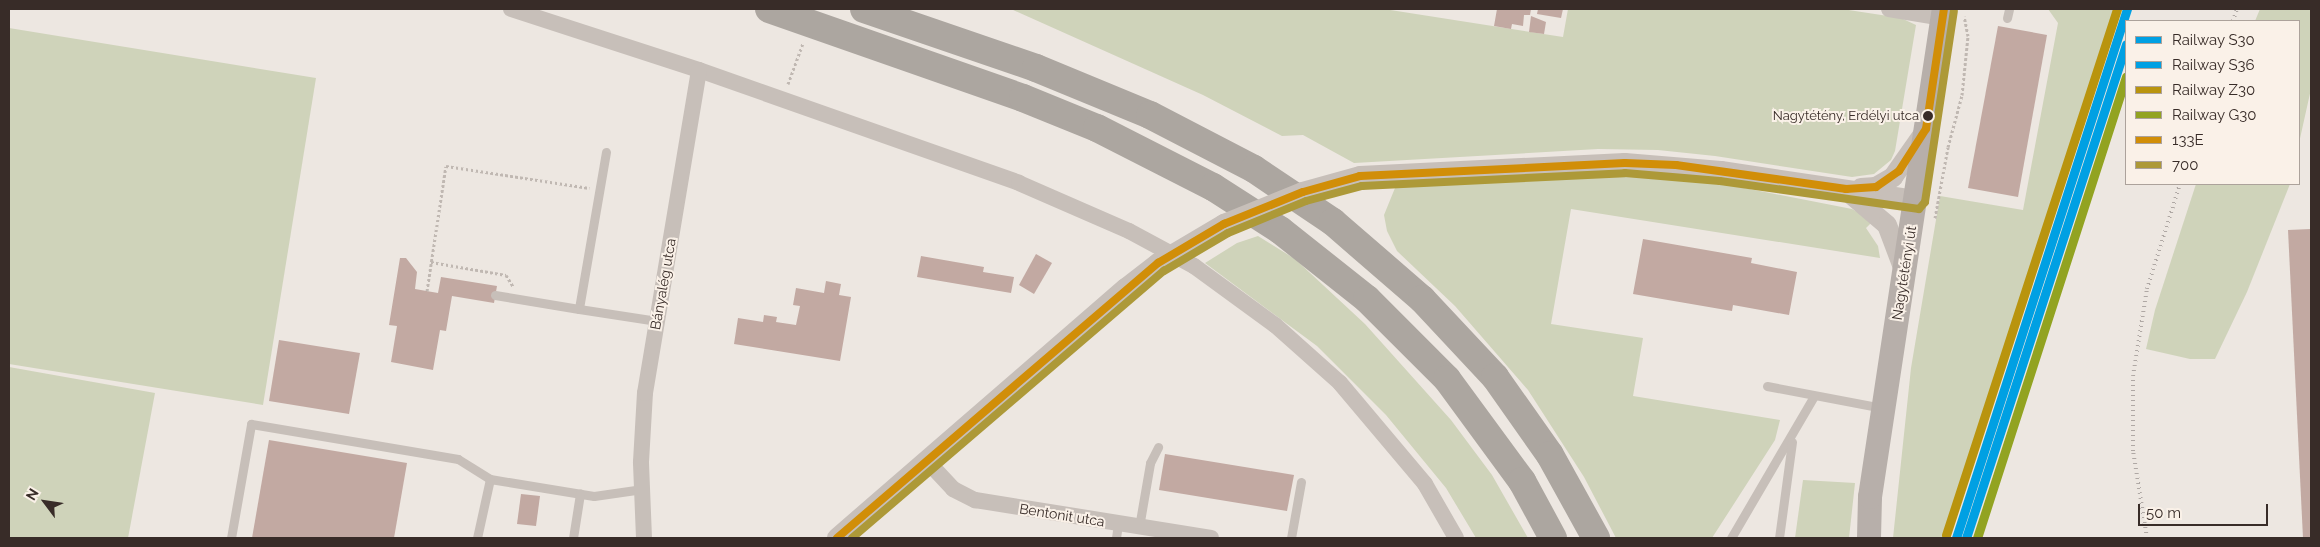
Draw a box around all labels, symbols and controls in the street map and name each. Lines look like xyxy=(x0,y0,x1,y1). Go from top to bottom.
legend xyxy=(2125,20,2300,185)
text: Railway S30 xyxy=(2172,31,2255,49)
text: Railway S36 xyxy=(2172,56,2255,74)
text: Railway Z30 xyxy=(2172,81,2255,99)
text: Railway G30 xyxy=(2172,106,2256,124)
place label: Nagytétény, Erdélyi utca xyxy=(1773,108,1919,124)
marker: Nagytétény, Erdélyi utca xyxy=(1923,111,1933,121)
text: 133E xyxy=(2172,131,2204,149)
text: 700 xyxy=(2172,156,2198,174)
street label: Nagytétényi út xyxy=(1888,225,1920,321)
street label: Bányalég utca xyxy=(647,237,679,331)
north arrow xyxy=(20,477,70,527)
text: N xyxy=(23,486,42,503)
scale bar xyxy=(2140,494,2270,526)
street label: Bentonit utca xyxy=(1018,500,1106,530)
text: 50 m xyxy=(2146,504,2181,522)

